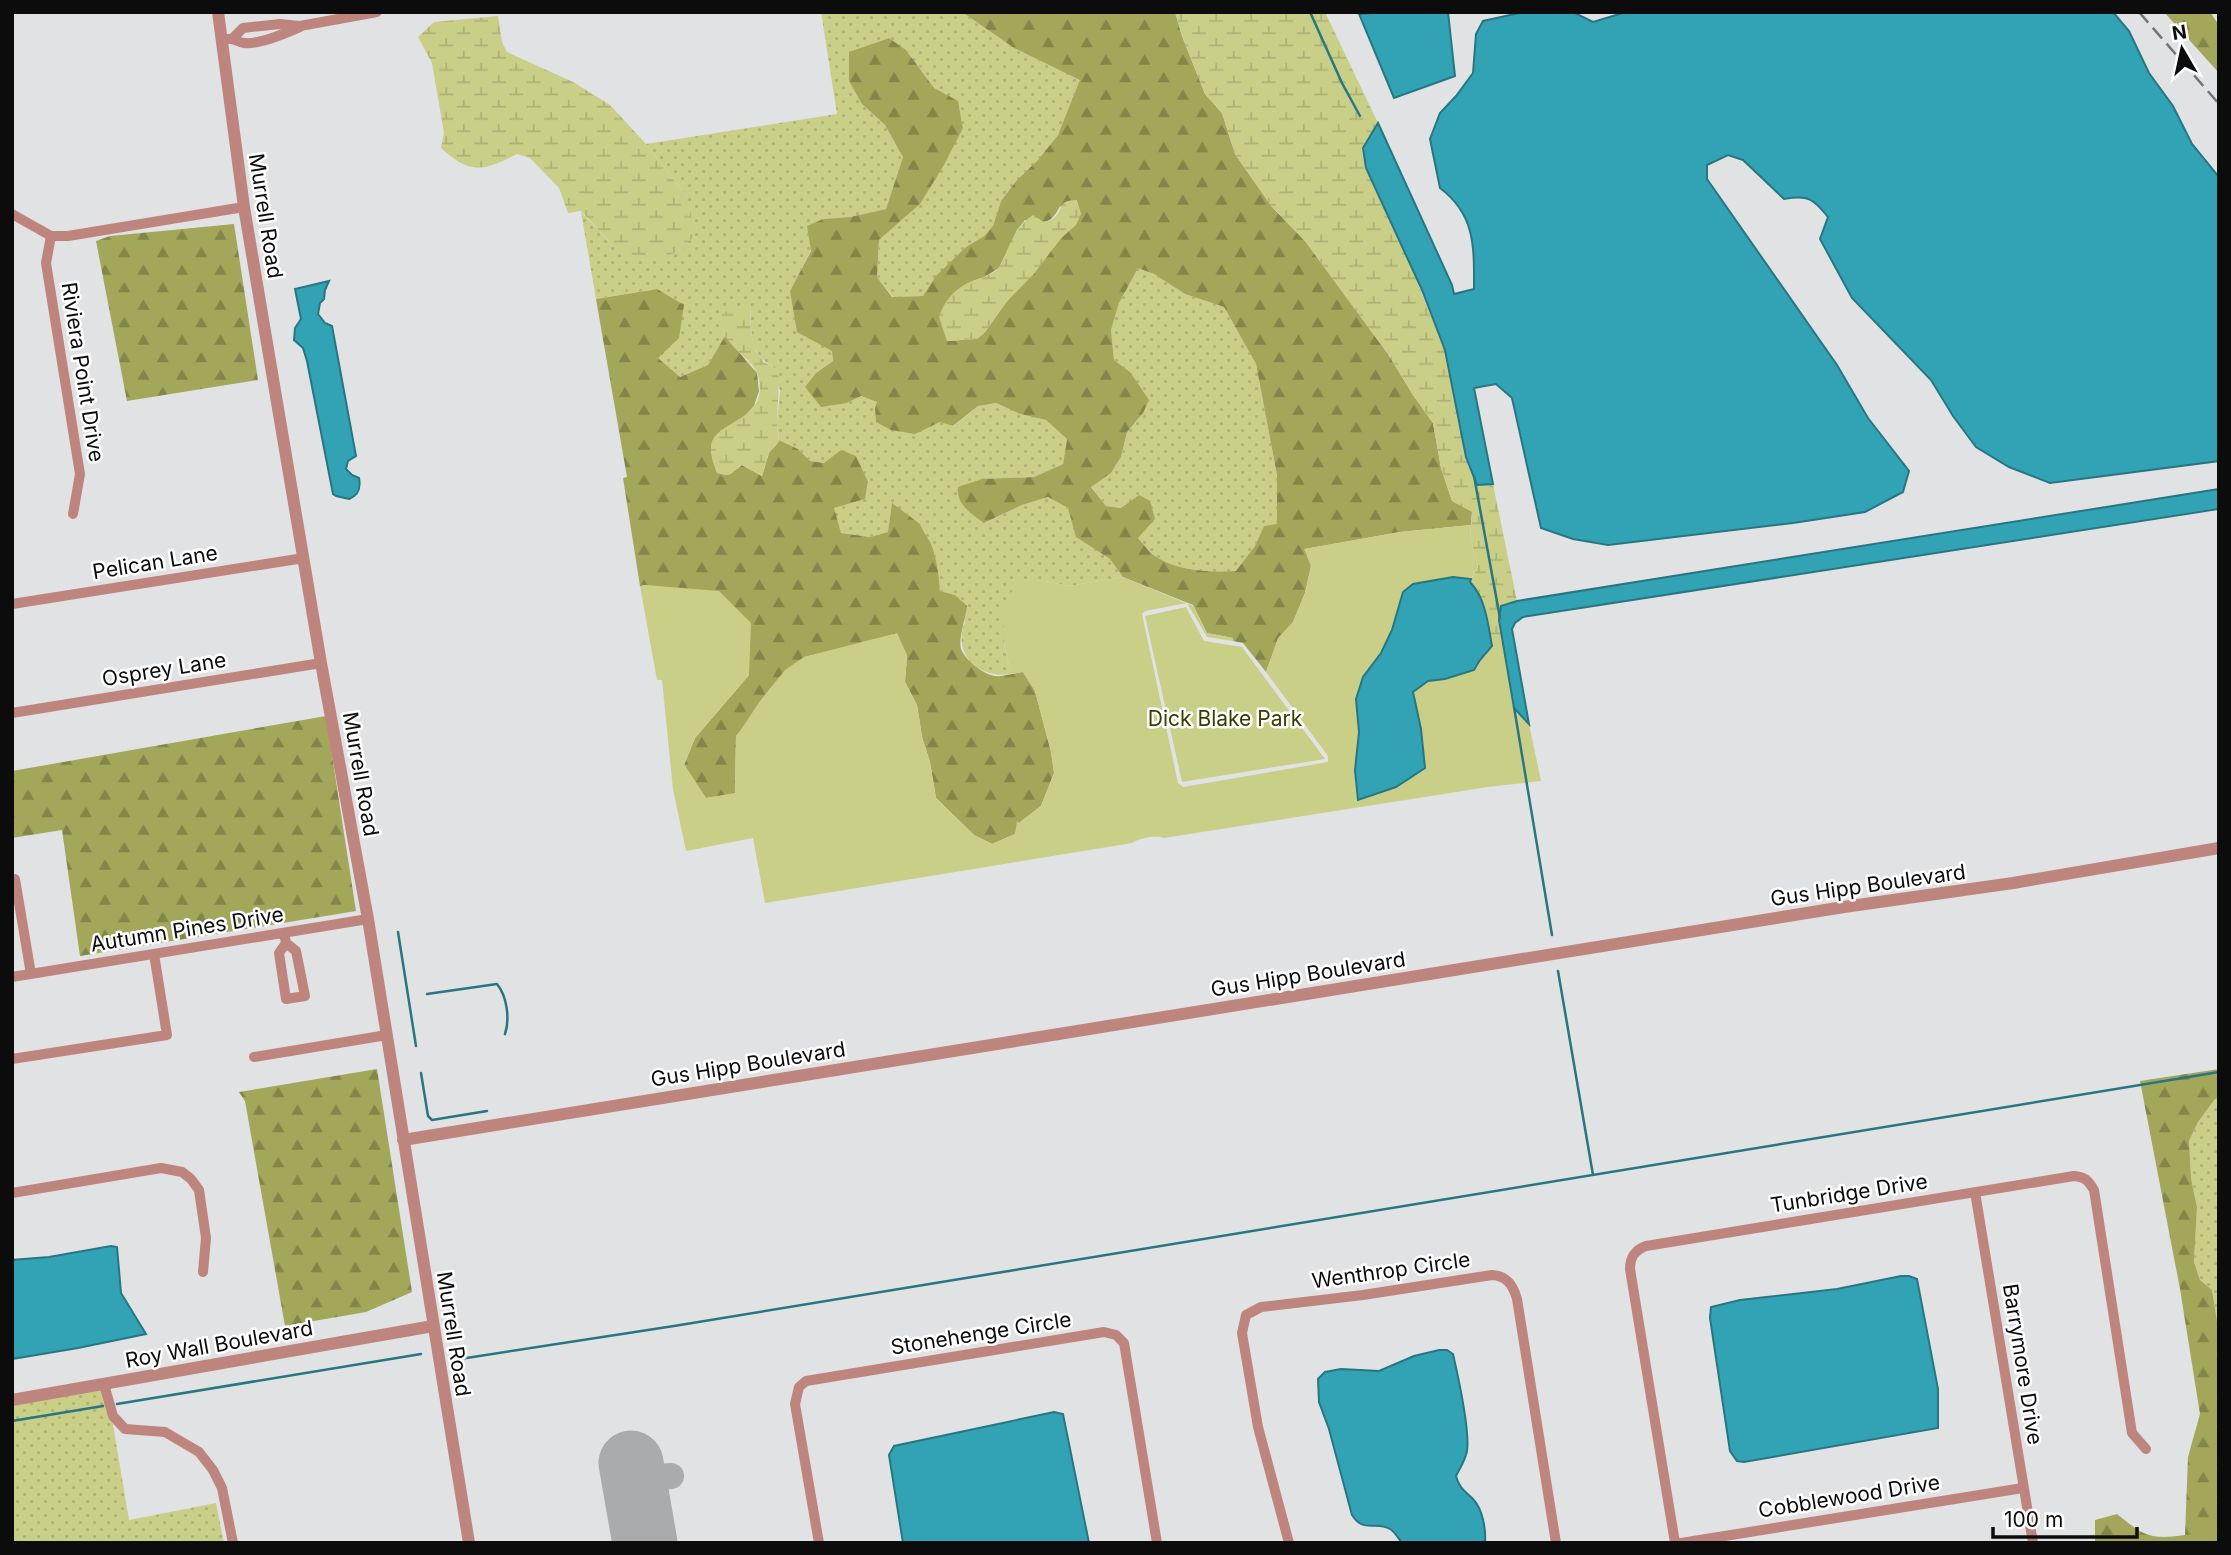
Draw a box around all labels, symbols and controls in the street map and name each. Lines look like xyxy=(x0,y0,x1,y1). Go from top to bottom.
north arrow xyxy=(2147,14,2217,84)
text: N xyxy=(2170,20,2188,45)
street label: Murrell Road xyxy=(244,152,288,280)
street label: Riviera Point Drive xyxy=(56,280,110,464)
street label: Pelican Lane xyxy=(91,540,219,584)
street label: Osprey Lane xyxy=(100,647,228,691)
park label: Dick Blake Park xyxy=(1148,706,1303,731)
street label: Murrell Road xyxy=(338,710,384,838)
street label: Gus Hipp Boulevard xyxy=(1769,859,1967,911)
street label: Autumn Pines Drive xyxy=(89,901,285,957)
street label: Gus Hipp Boulevard xyxy=(1209,946,1407,1002)
street label: Gus Hipp Boulevard xyxy=(649,1036,847,1092)
street label: Tunbridge Drive xyxy=(1769,1168,1929,1218)
street label: Wenthrop Circle xyxy=(1310,1247,1472,1293)
street label: Murrell Road xyxy=(432,1270,476,1398)
street label: Barrymore Drive xyxy=(1998,1282,2048,1446)
street label: Stonehenge Circle xyxy=(889,1306,1073,1360)
street label: Roy Wall Boulevard xyxy=(123,1315,315,1373)
street label: Cobblewood Drive xyxy=(1756,1469,1942,1523)
scale bar xyxy=(1993,1496,2136,1540)
text: 100 m xyxy=(2004,1507,2063,1532)

